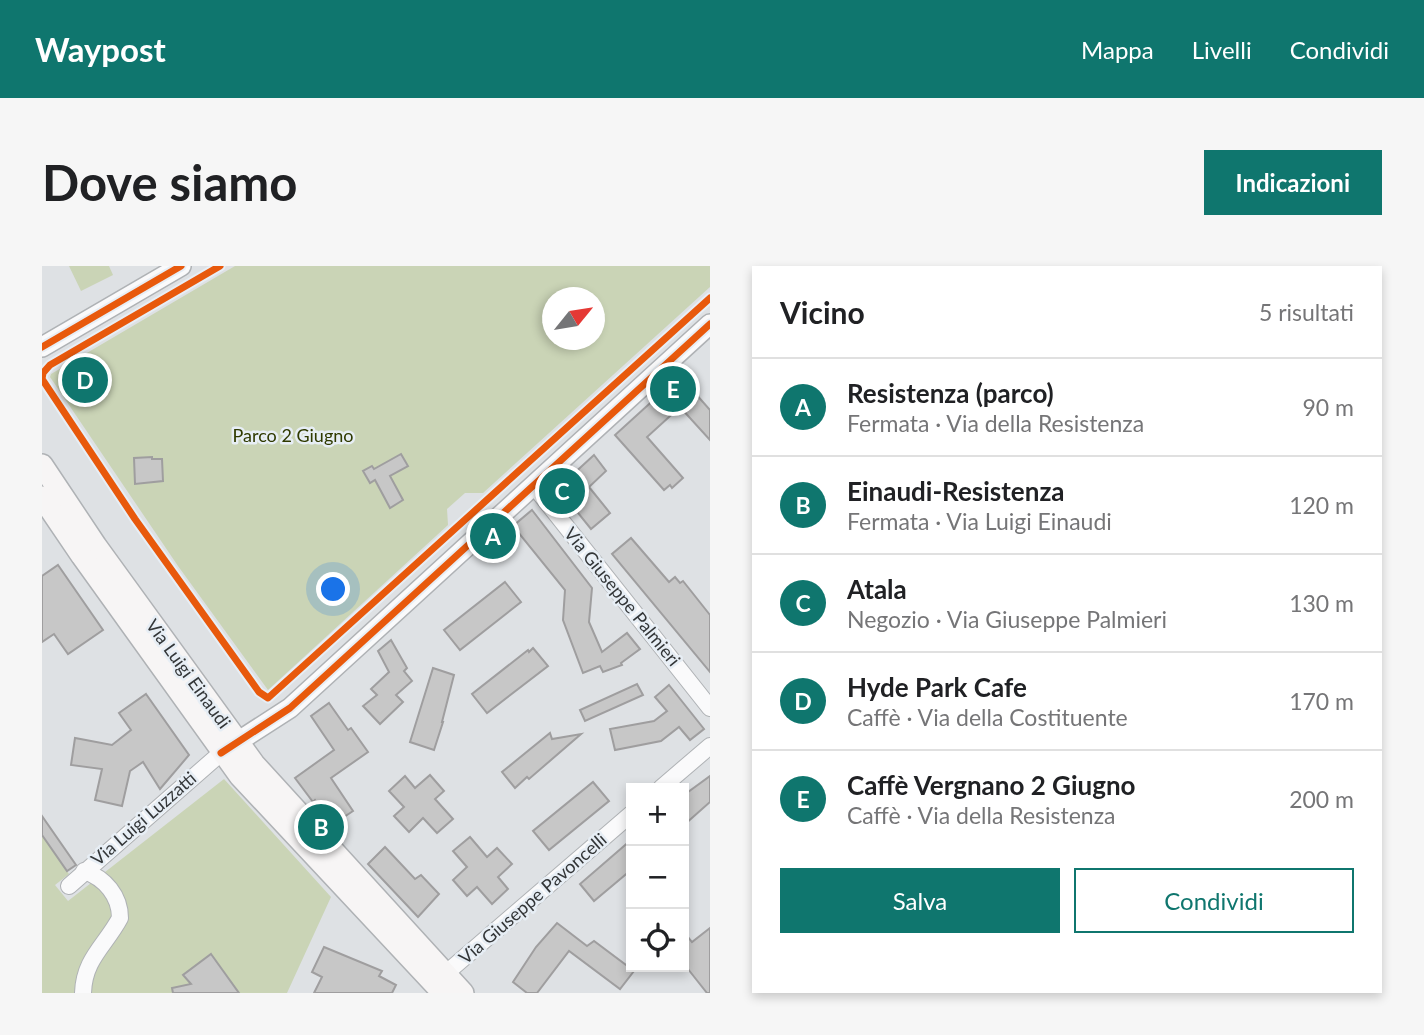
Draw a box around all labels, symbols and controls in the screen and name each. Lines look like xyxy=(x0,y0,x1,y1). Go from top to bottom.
text: Waypost xyxy=(35,29,166,69)
text: Mappa xyxy=(1081,35,1154,64)
text: Livelli xyxy=(1192,35,1252,64)
text: Condividi xyxy=(1290,35,1389,64)
button: Indicazioni xyxy=(1204,150,1382,215)
text: Dove siamo xyxy=(42,153,298,211)
north arrow xyxy=(542,287,605,350)
text: Vicino xyxy=(780,294,865,330)
text: 5 risultati xyxy=(1259,298,1354,326)
pin: D xyxy=(62,354,108,406)
pin: E xyxy=(650,363,696,415)
text: Resistenza (parco) xyxy=(847,377,1054,409)
text: A xyxy=(795,393,811,421)
text: 90 m xyxy=(1303,393,1354,421)
text: Fermata · Via della Resistenza xyxy=(847,409,1144,437)
park label: Parco 2 Giugno xyxy=(233,424,354,446)
pin: C xyxy=(539,465,585,517)
text: Einaudi-Resistenza xyxy=(847,475,1065,507)
text: B xyxy=(795,491,811,519)
text: 120 m xyxy=(1289,491,1354,519)
text: Fermata · Via Luigi Einaudi xyxy=(847,507,1112,535)
pin: A xyxy=(470,510,516,562)
street label: Via Giuseppe Palmieri xyxy=(560,522,686,670)
your location xyxy=(316,572,350,606)
text: Atala xyxy=(847,573,907,605)
text: C xyxy=(795,589,811,617)
text: 130 m xyxy=(1289,589,1354,617)
text: Negozio · Via Giuseppe Palmieri xyxy=(847,605,1167,633)
street label: Via Luigi Einaudi xyxy=(142,615,236,732)
text: Hyde Park Cafe xyxy=(847,671,1027,703)
text: D xyxy=(794,687,812,715)
text: 170 m xyxy=(1289,687,1354,715)
text: Caffè · Via della Costituente xyxy=(847,703,1128,731)
street label: Via Luigi Luzzatti xyxy=(86,767,200,870)
text: Caffè Vergnano 2 Giugno xyxy=(847,769,1136,801)
map controls xyxy=(626,783,689,972)
button: + xyxy=(626,783,689,846)
text: E xyxy=(796,785,810,813)
text: 200 m xyxy=(1289,785,1354,813)
pin: B xyxy=(298,801,344,853)
text: Caffè · Via della Resistenza xyxy=(847,801,1115,829)
street label: Via Giuseppe Pavoncelli xyxy=(454,828,611,968)
button: − xyxy=(626,846,689,909)
button: Salva xyxy=(780,868,1060,933)
button: Condividi xyxy=(1074,868,1354,933)
button: locate xyxy=(626,909,689,972)

